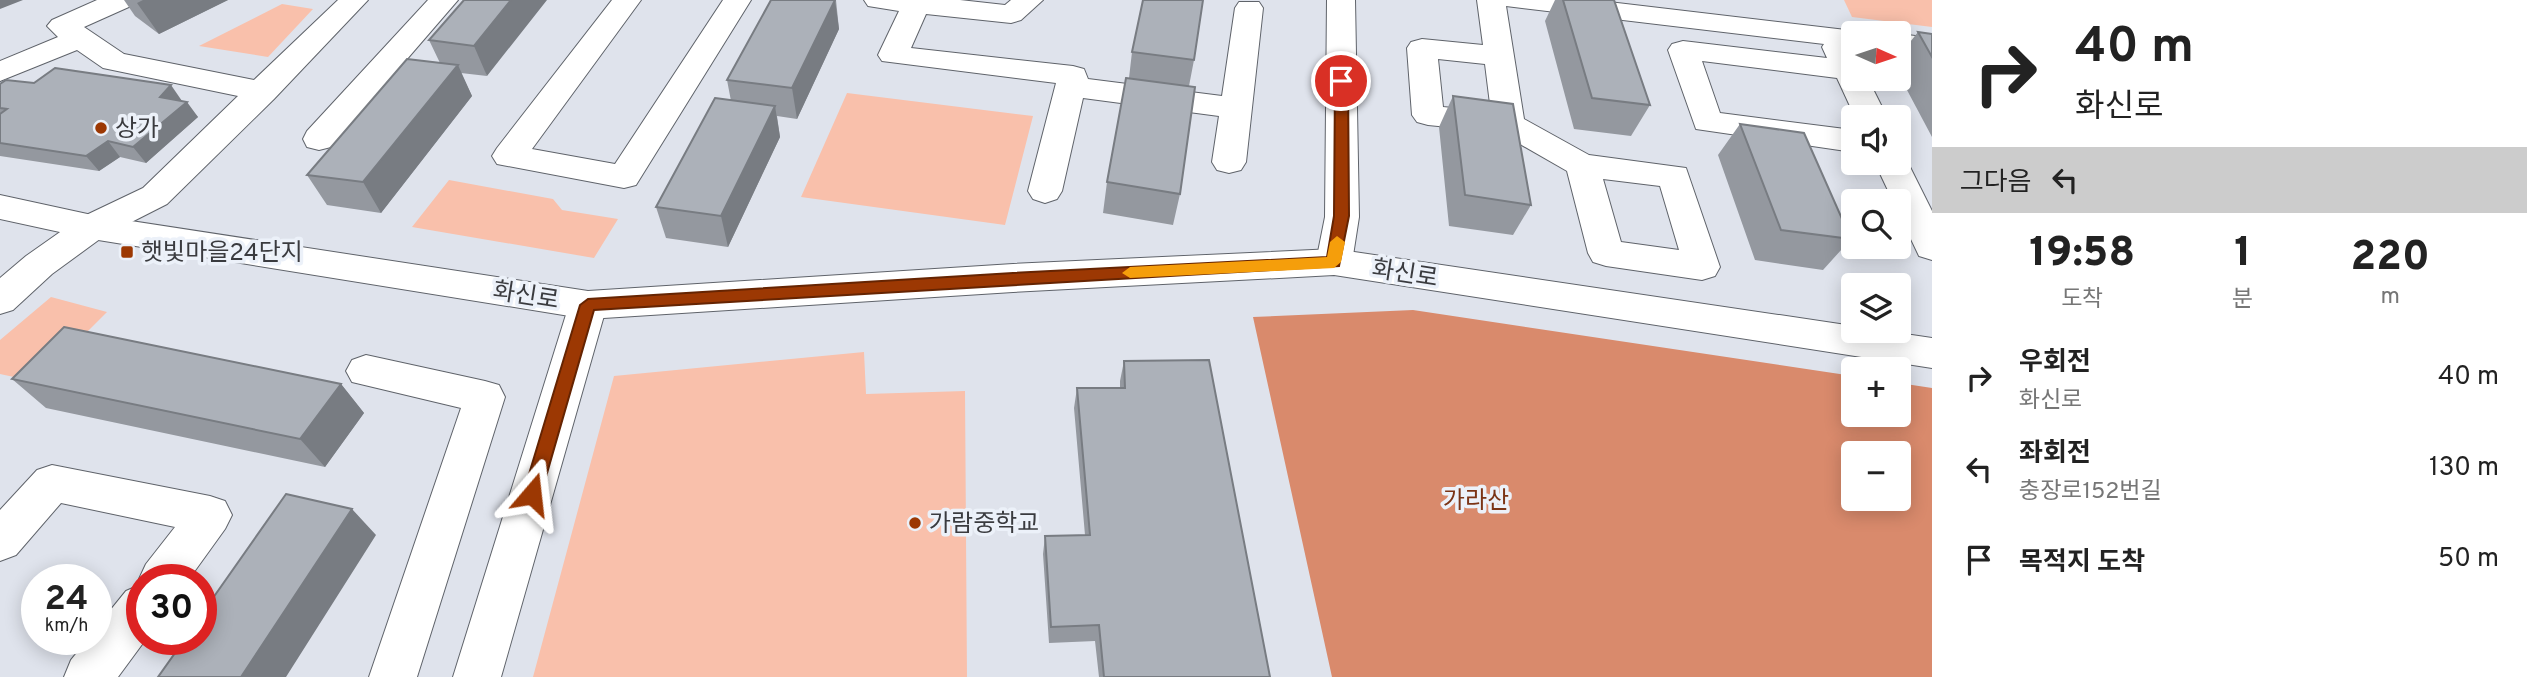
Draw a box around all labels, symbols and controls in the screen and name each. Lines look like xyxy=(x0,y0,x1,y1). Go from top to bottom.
text: 40 m xyxy=(2075,18,2194,80)
north arrow xyxy=(1841,21,1911,91)
map controls xyxy=(1841,21,1911,511)
icon: right xyxy=(1960,28,2051,119)
pin xyxy=(1311,51,1371,111)
icon: arrive xyxy=(1322,62,1360,100)
text: 화신로 xyxy=(2075,88,2163,128)
button: sound xyxy=(1841,105,1911,175)
place label: 상가 xyxy=(115,115,159,145)
marker: 상가 xyxy=(93,120,109,136)
icon: left xyxy=(2046,161,2084,199)
text: 그다음 xyxy=(1960,167,2032,200)
button: search xyxy=(1841,189,1911,259)
text: 19:58 xyxy=(2029,228,2135,281)
text: 1 xyxy=(2234,228,2251,281)
text: 220 xyxy=(2351,232,2430,285)
place label: 햇빛마을24단지 xyxy=(141,239,303,269)
marker: 햇빛마을24단지 xyxy=(119,244,135,260)
street label: 화신로 xyxy=(1370,255,1440,295)
button: layers xyxy=(1841,273,1911,343)
street label: 화신로 xyxy=(491,277,561,317)
text: m xyxy=(2380,283,2400,312)
text: 도착 xyxy=(2061,286,2103,315)
text: 분 xyxy=(2232,286,2253,315)
text: 우회전 xyxy=(2019,347,2091,380)
button: + xyxy=(1841,357,1911,427)
icon: right xyxy=(1960,359,1998,397)
text: 40 m xyxy=(2438,361,2499,394)
text: 화신로 xyxy=(2019,387,2082,416)
text: 좌회전 xyxy=(2019,438,2091,471)
button: − xyxy=(1841,441,1911,511)
icon: left xyxy=(1960,450,1998,488)
text: 130 m xyxy=(2429,452,2499,485)
position arrow xyxy=(495,457,569,531)
text: 충장로152번길 xyxy=(2019,478,2162,507)
park label: 가라산 xyxy=(1443,487,1509,517)
place label: 가람중학교 xyxy=(929,510,1039,540)
marker: 가람중학교 xyxy=(907,515,923,531)
icon: arrive xyxy=(1960,541,1998,579)
text: 50 m xyxy=(2438,543,2499,576)
text: 목적지 도착 xyxy=(2019,547,2145,580)
speed limit sign: 30 xyxy=(126,564,217,655)
text: 24 xyxy=(45,578,88,622)
text: km/h xyxy=(45,615,88,638)

